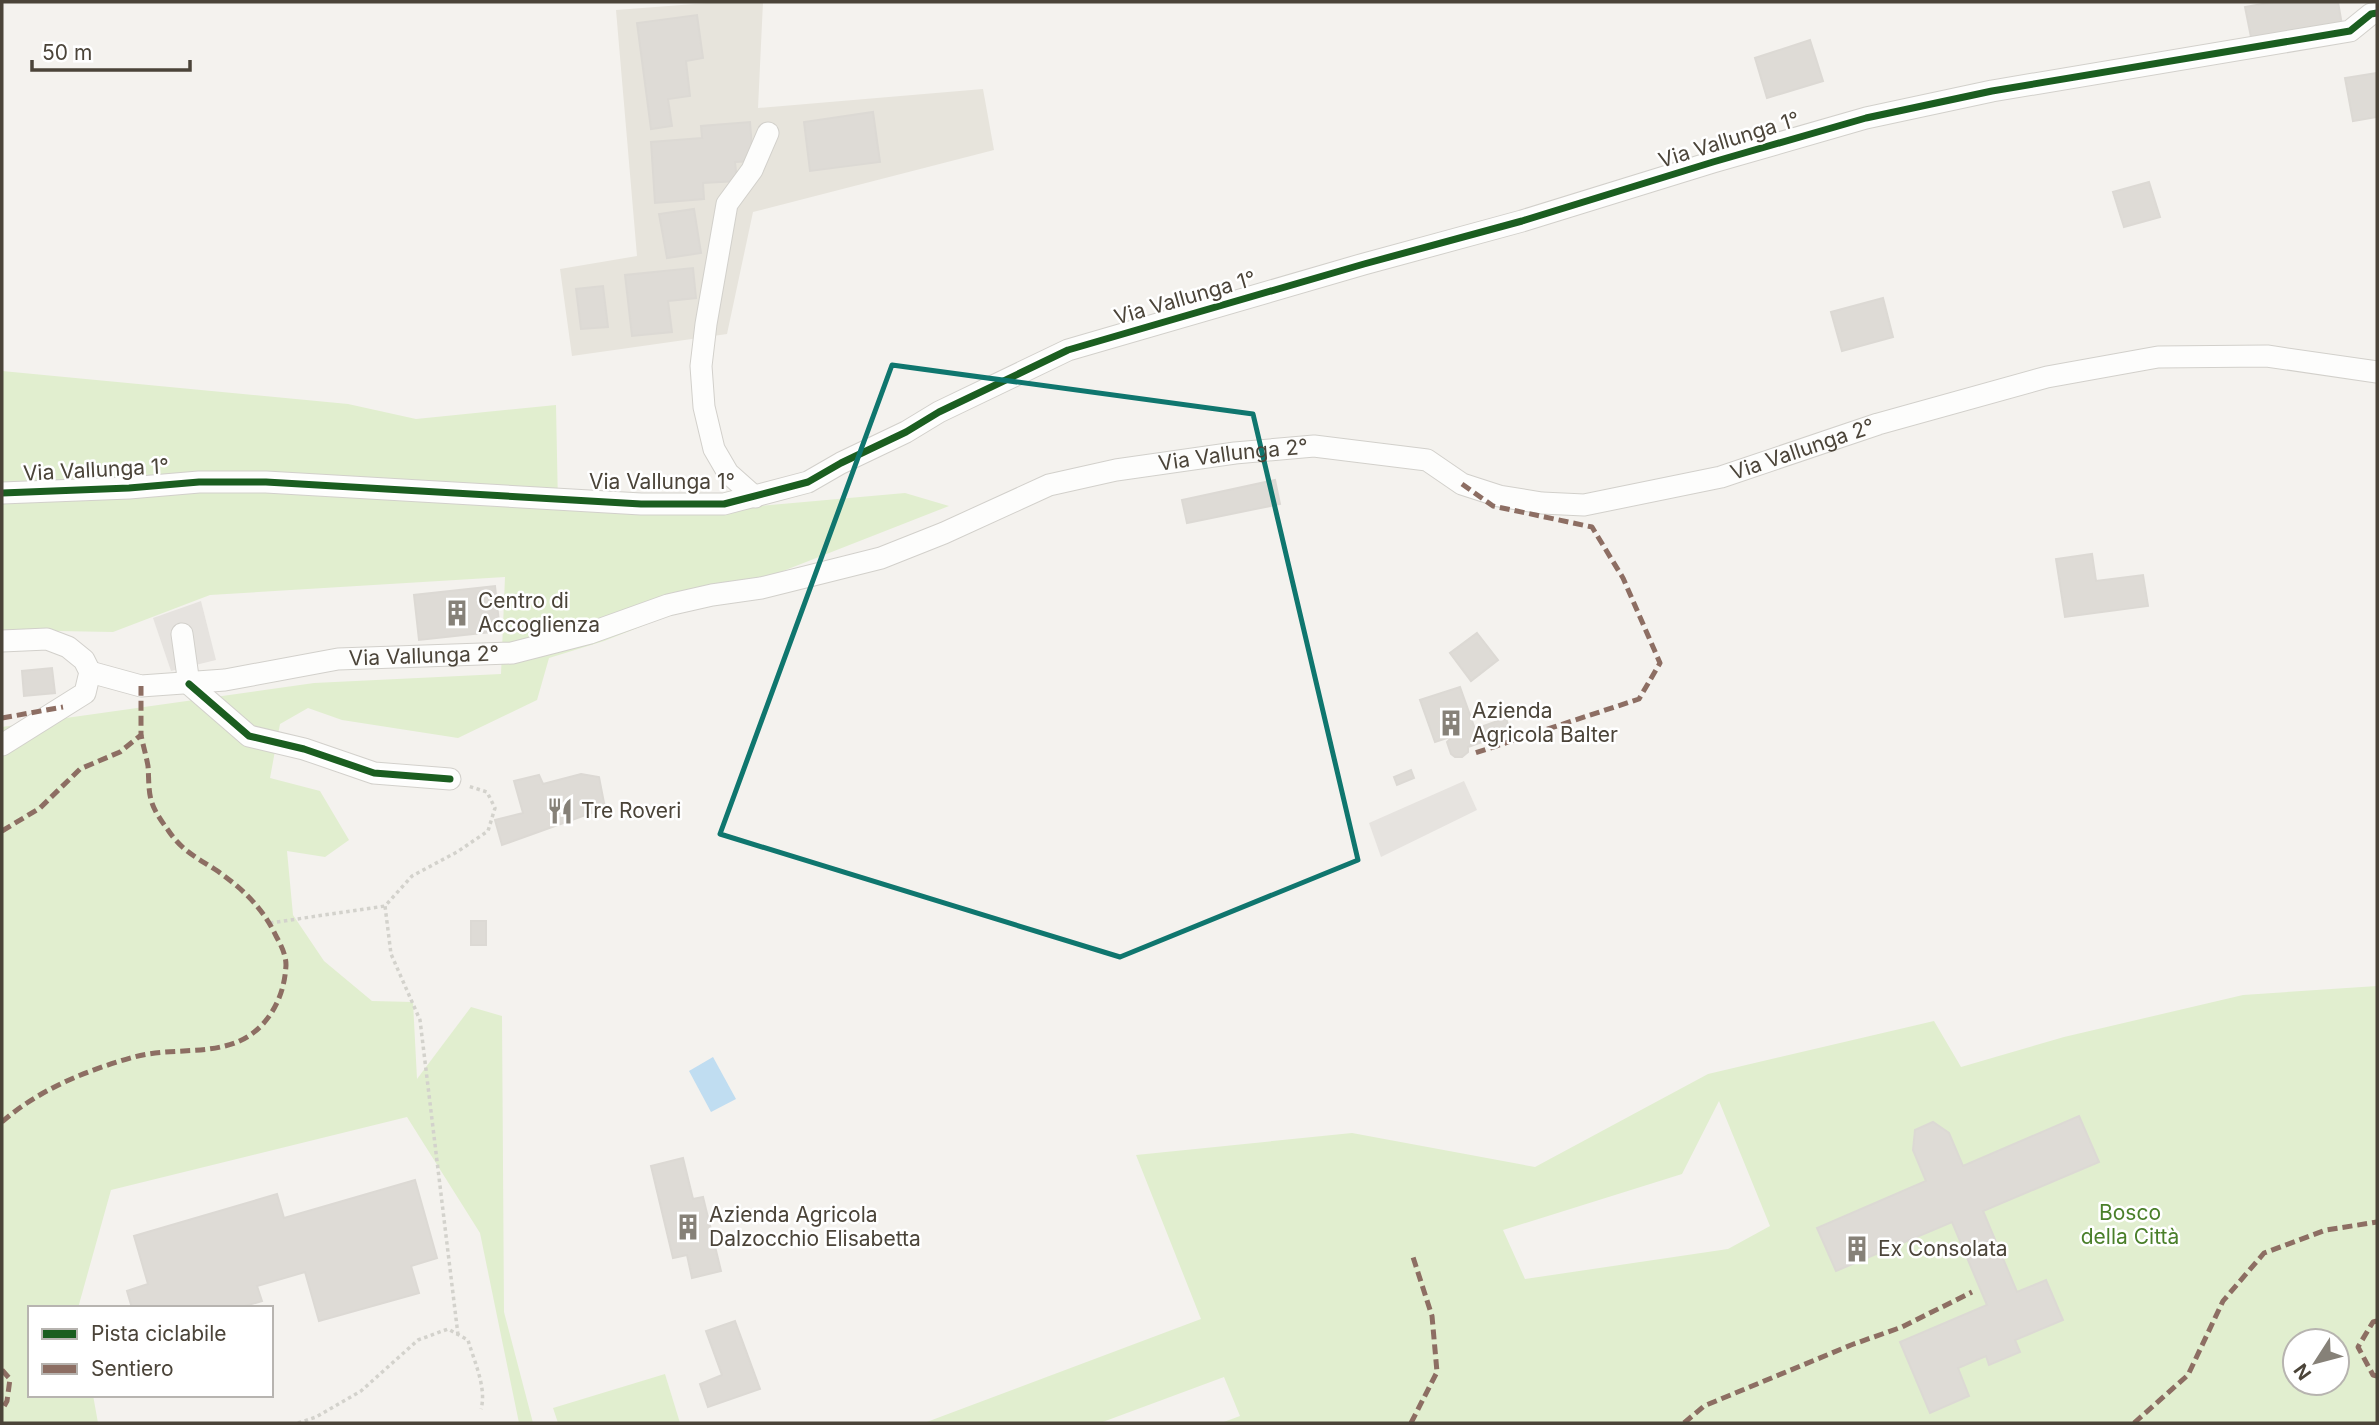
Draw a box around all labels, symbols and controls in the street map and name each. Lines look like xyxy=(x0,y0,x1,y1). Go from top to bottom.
scale bar xyxy=(32,28,189,72)
text: 50 m xyxy=(42,40,92,65)
street label: Via Vallunga 1° xyxy=(1655,106,1802,173)
street label: Via Vallunga 1° xyxy=(1111,265,1259,330)
street label: Via Vallunga 2° xyxy=(1727,413,1878,485)
street label: Via Vallunga 2° xyxy=(1157,434,1309,476)
street label: Via Vallunga 1° xyxy=(22,453,170,486)
street label: Via Vallunga 1° xyxy=(589,469,735,494)
place label: Centro di Accoglienza xyxy=(478,588,600,637)
building icon: Centro di Accoglienza xyxy=(442,598,472,628)
street label: Via Vallunga 2° xyxy=(348,640,500,671)
place label: Azienda Agricola Balter xyxy=(1472,698,1618,747)
building icon: Azienda Agricola Balter xyxy=(1436,708,1466,738)
restaurant icon: Tre Roveri xyxy=(545,796,575,826)
place label: Tre Roveri xyxy=(581,798,681,823)
park label: Bosco della Città xyxy=(2081,1200,2179,1249)
place label: Azienda Agricola Dalzocchio Elisabetta xyxy=(709,1202,921,1251)
building icon: Azienda Agricola Dalzocchio Elisabetta xyxy=(673,1212,703,1242)
building icon: Ex Consolata xyxy=(1842,1234,1872,1264)
place label: Ex Consolata xyxy=(1878,1236,2008,1261)
legend xyxy=(28,1306,273,1397)
text: Pista ciclabile xyxy=(91,1321,227,1346)
north arrow xyxy=(2281,1327,2351,1397)
text: Sentiero xyxy=(91,1356,173,1381)
text: N xyxy=(2289,1359,2316,1384)

